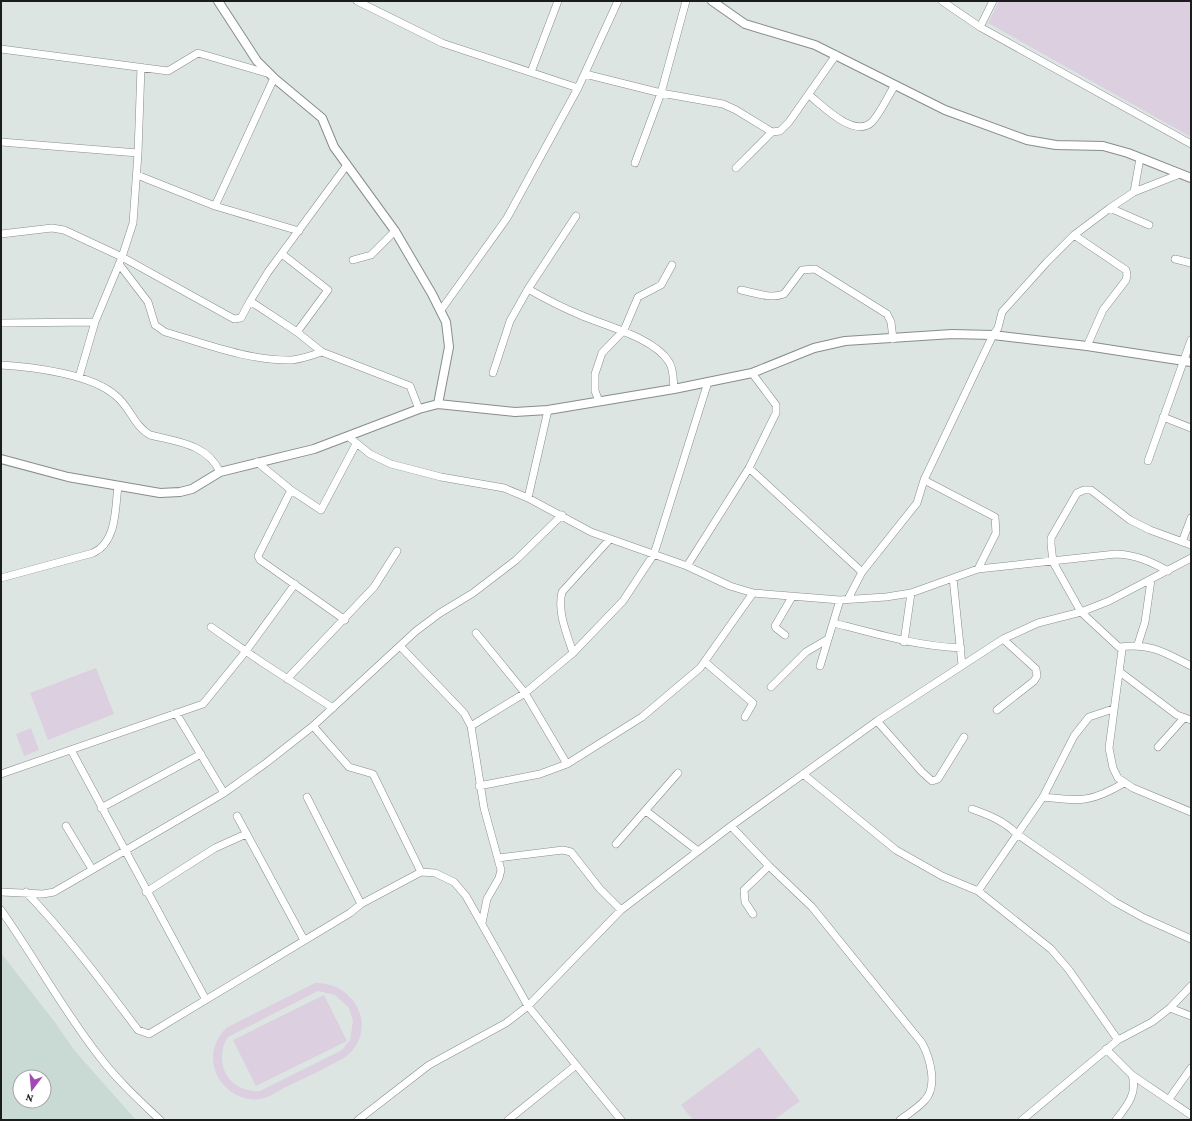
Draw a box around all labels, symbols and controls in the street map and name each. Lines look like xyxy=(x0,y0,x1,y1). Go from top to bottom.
north arrow xyxy=(12,1069,52,1109)
text: N xyxy=(24,1092,35,1105)

